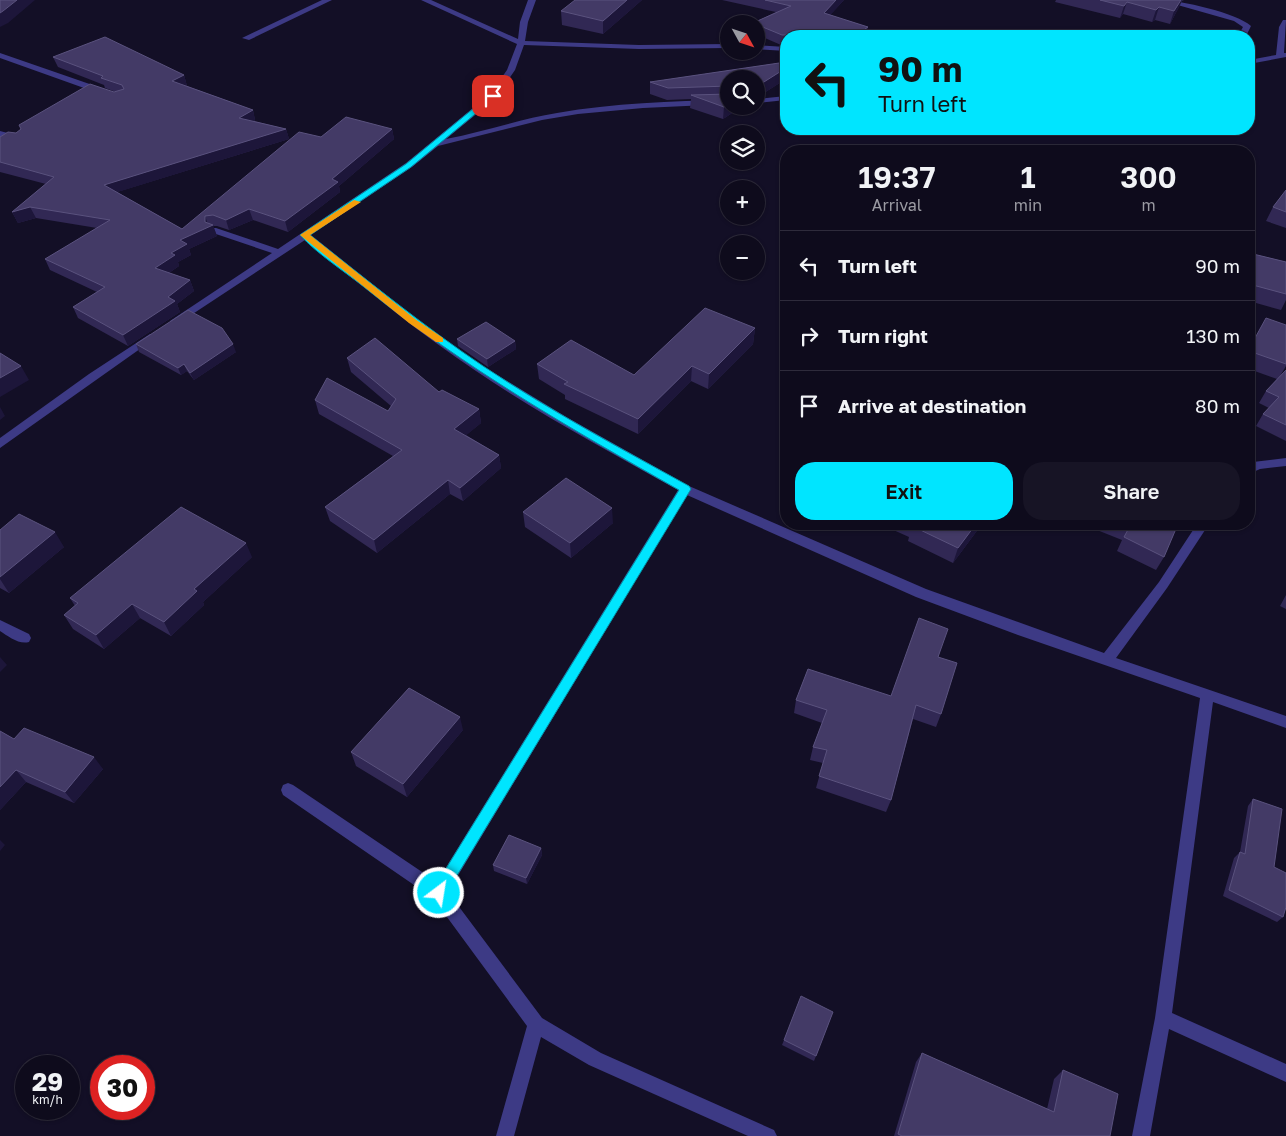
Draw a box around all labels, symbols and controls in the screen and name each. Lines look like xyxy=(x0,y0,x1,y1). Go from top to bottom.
north arrow xyxy=(720,15,765,60)
map controls xyxy=(720,15,765,280)
text: 90 m xyxy=(878,48,962,90)
icon: left xyxy=(795,50,860,115)
button: search xyxy=(720,70,765,115)
pin xyxy=(472,75,514,117)
icon: arrive xyxy=(479,82,507,110)
text: Turn left xyxy=(878,90,967,117)
button: layers xyxy=(720,125,765,170)
text: 19:37 xyxy=(858,159,936,195)
text: 1 xyxy=(1020,159,1036,195)
text: 300 xyxy=(1120,159,1177,195)
button: + xyxy=(720,180,765,225)
text: Arrival xyxy=(872,195,922,215)
text: min xyxy=(1014,195,1042,215)
text: m xyxy=(1141,195,1156,215)
button: − xyxy=(720,235,765,280)
icon: left xyxy=(795,252,823,280)
text: Turn left xyxy=(838,254,917,277)
text: 90 m xyxy=(1195,254,1240,277)
icon: right xyxy=(795,322,823,350)
text: Turn right xyxy=(838,324,928,347)
text: 130 m xyxy=(1186,324,1240,347)
icon: arrive xyxy=(795,392,823,420)
text: Arrive at destination xyxy=(838,394,1026,417)
text: 80 m xyxy=(1195,394,1240,417)
button: Exit xyxy=(795,462,1013,520)
button: Share xyxy=(1023,462,1240,520)
position arrow xyxy=(412,866,464,918)
speed limit sign: 30 xyxy=(90,1055,155,1120)
text: 29 xyxy=(32,1066,63,1097)
text: km/h xyxy=(32,1092,63,1107)

